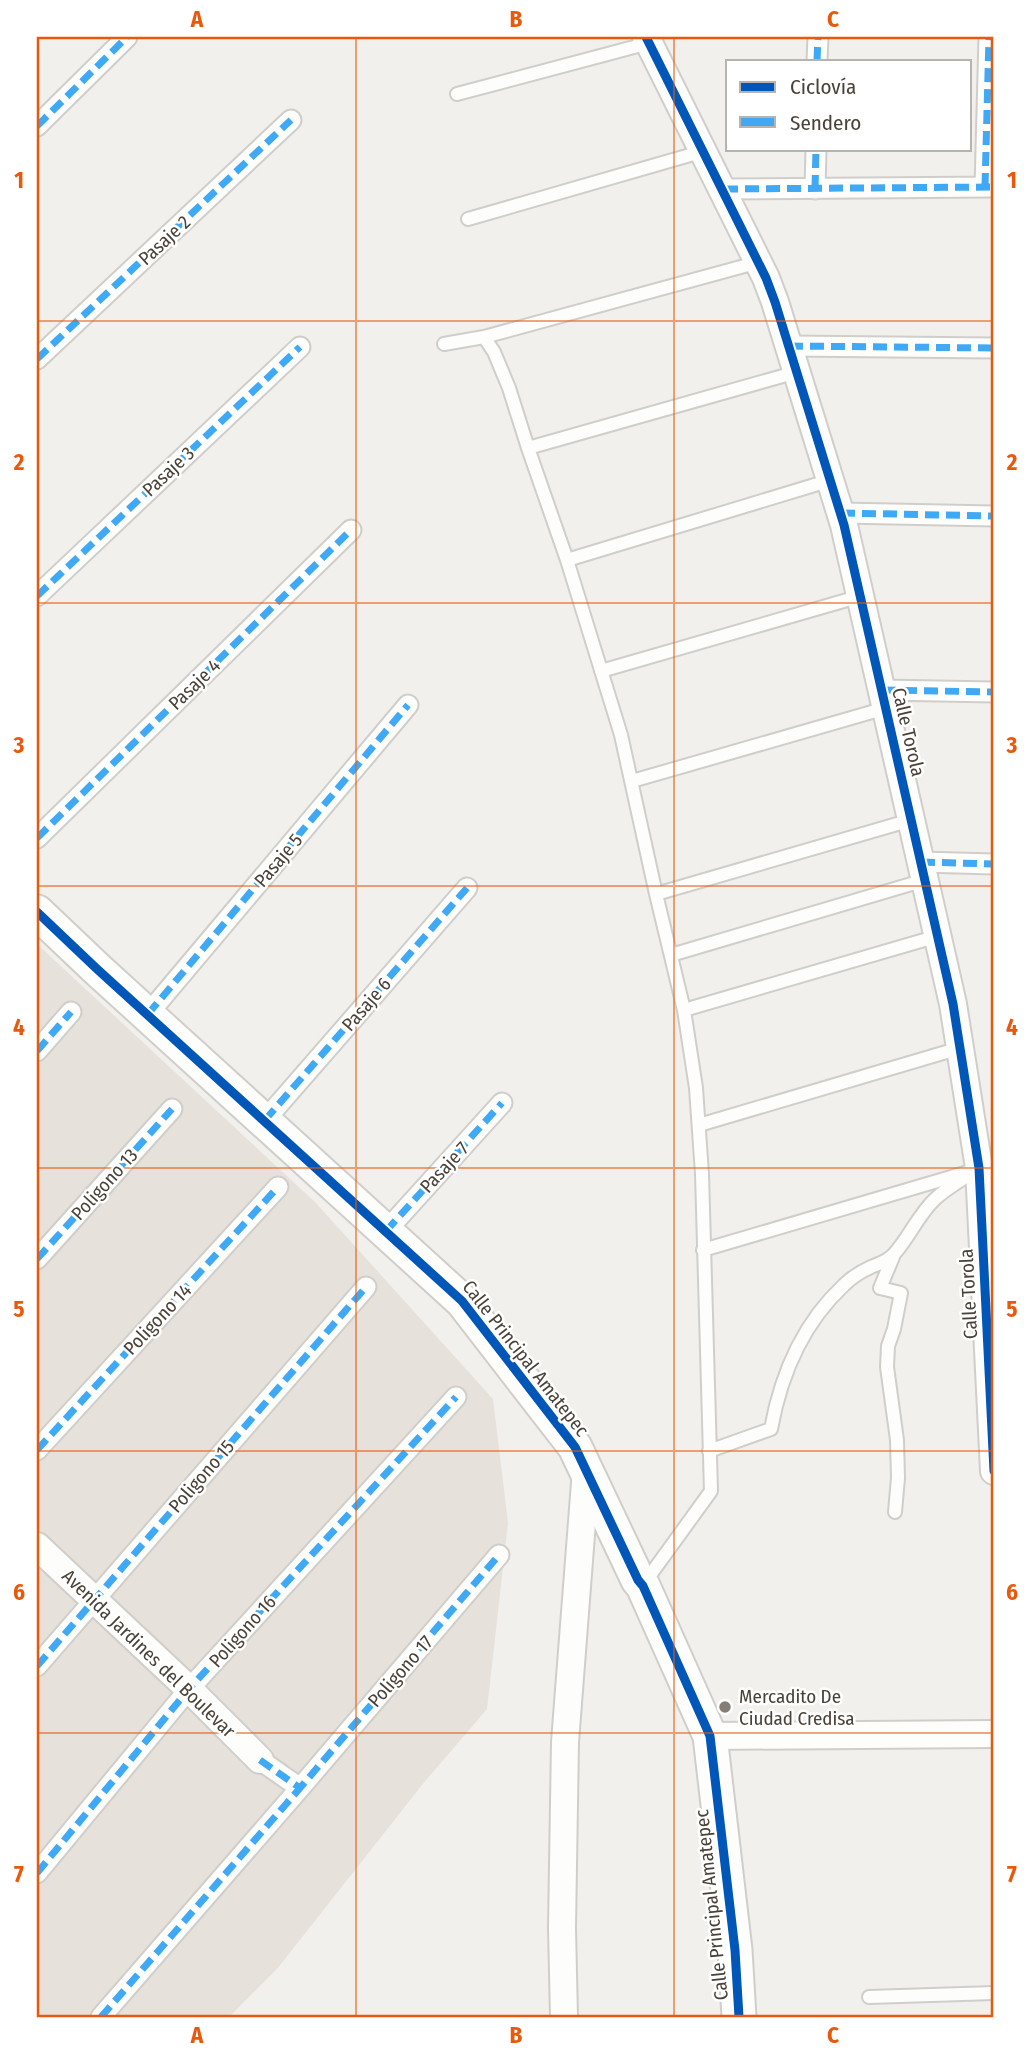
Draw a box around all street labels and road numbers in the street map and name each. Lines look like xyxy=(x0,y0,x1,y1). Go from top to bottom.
street label: Pasaje 2 xyxy=(134,211,195,270)
street label: Pasaje 3 xyxy=(138,442,199,501)
street label: Pasaje 4 xyxy=(164,654,225,715)
street label: Calle Torola xyxy=(887,685,930,779)
street label: Pasaje 5 xyxy=(249,829,307,892)
street label: Pasaje 6 xyxy=(337,973,396,1036)
street label: Pasaje 7 xyxy=(415,1137,474,1198)
street label: Poligono 13 xyxy=(66,1144,142,1225)
street label: Calle Torola xyxy=(955,1248,982,1340)
street label: Calle Principal Amatepec xyxy=(458,1276,594,1441)
street label: Poligono 14 xyxy=(119,1279,196,1360)
street label: Poligono 15 xyxy=(164,1435,239,1517)
street label: Avenida Jardines del Boulevar xyxy=(57,1565,240,1742)
street label: Poligono 16 xyxy=(204,1591,281,1672)
street label: Poligono 17 xyxy=(363,1631,438,1712)
street label: Calle Principal Amatepec xyxy=(690,1808,733,2001)

